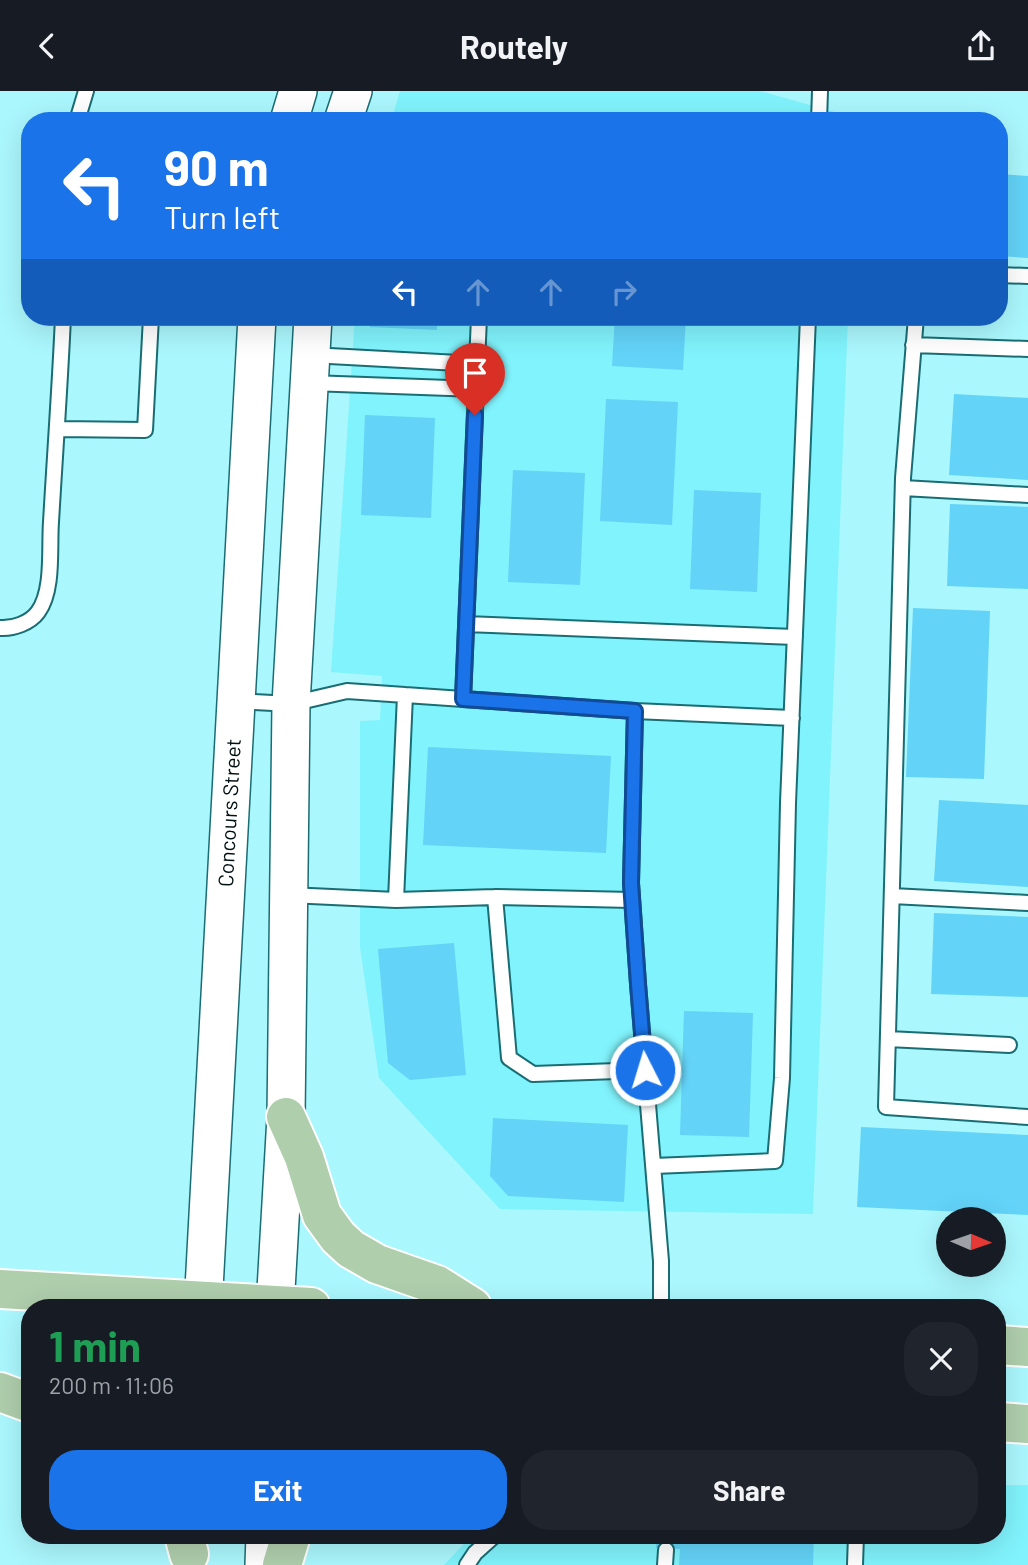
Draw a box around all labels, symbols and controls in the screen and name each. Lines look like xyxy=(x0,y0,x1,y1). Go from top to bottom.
icon: back xyxy=(28,27,66,65)
text: Routely xyxy=(460,27,568,65)
icon: share xyxy=(962,27,1000,65)
text: 90 m xyxy=(164,137,269,196)
icon: left xyxy=(49,140,140,231)
text: Turn left xyxy=(164,197,281,235)
icon: left xyxy=(386,273,424,311)
icon: ahead xyxy=(459,273,497,311)
icon: ahead xyxy=(532,273,570,311)
icon: right xyxy=(605,273,643,311)
pin xyxy=(445,343,505,415)
icon: arrive xyxy=(456,354,494,392)
street label: Concours Street xyxy=(212,738,245,887)
position arrow xyxy=(608,1033,682,1107)
north arrow xyxy=(936,1207,1006,1277)
map controls xyxy=(936,1207,1006,1277)
text: 1 min xyxy=(49,1320,141,1370)
button: close xyxy=(904,1322,978,1396)
text: 200 m · 11:06 xyxy=(49,1371,174,1399)
button: Exit xyxy=(49,1450,507,1530)
button: Share xyxy=(521,1450,978,1530)

